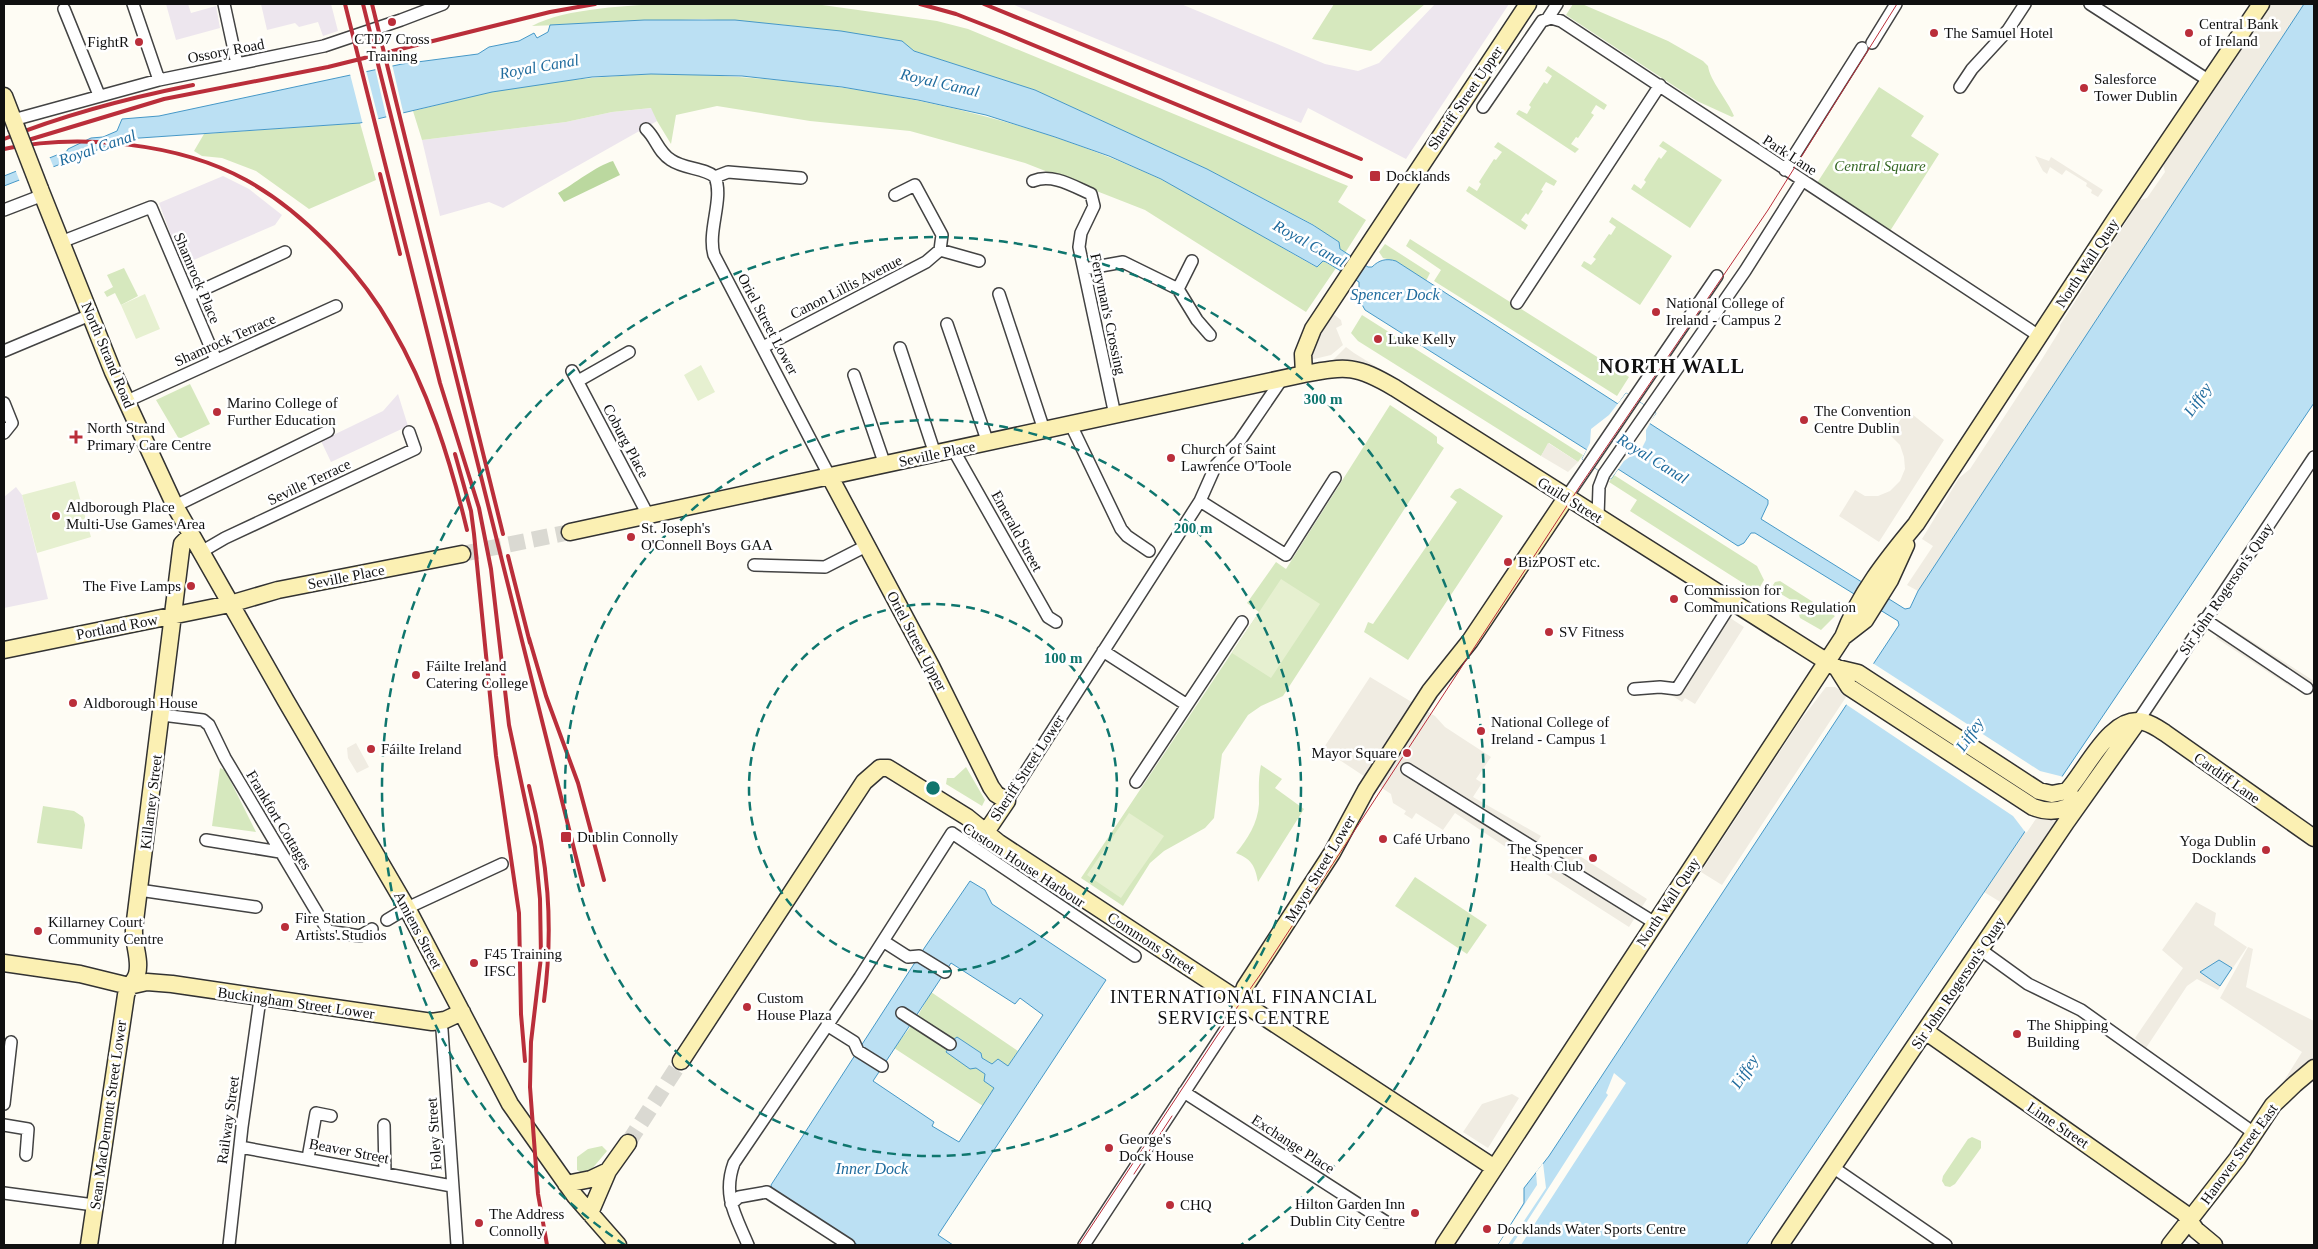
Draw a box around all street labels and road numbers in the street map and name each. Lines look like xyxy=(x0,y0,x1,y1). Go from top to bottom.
street label: Ossory Road xyxy=(186,36,266,66)
street label: Sheriff Street Upper xyxy=(1424,43,1506,153)
street label: Park Lane xyxy=(1760,132,1820,179)
street label: North Wall Quay xyxy=(2052,215,2122,310)
street label: Shamrock Place xyxy=(171,230,223,326)
street label: Canon Lillis Avenue xyxy=(788,252,905,322)
street label: Ferryman's Crossing xyxy=(1087,252,1129,377)
street label: Oriel Street Lower xyxy=(735,271,801,377)
street label: North Strand Road xyxy=(78,300,138,411)
street label: Shamrock Terrace xyxy=(172,310,278,369)
street label: Coburg Place xyxy=(600,401,652,481)
street label: Seville Place xyxy=(897,438,977,470)
street label: Seville Terrace xyxy=(265,456,353,508)
street label: Guild Street xyxy=(1535,474,1606,527)
street label: Emerald Street xyxy=(988,488,1046,575)
street label: Sir John Rogerson's Quay xyxy=(2176,520,2276,658)
street label: Seville Place xyxy=(306,562,386,592)
street label: Oriel Street Upper xyxy=(884,588,950,694)
street label: Portland Row xyxy=(75,611,159,643)
street label: Sheriff Street Lower xyxy=(987,712,1067,824)
street label: Cardiff Lane xyxy=(2191,749,2263,807)
street label: Killarney Street xyxy=(137,753,165,850)
street label: Frankfort Cottages xyxy=(243,767,315,873)
street label: Mayor Street Lower xyxy=(1282,813,1358,925)
street label: Custom House Harbour xyxy=(960,819,1088,911)
street label: North Wall Quay xyxy=(1633,854,1703,949)
street label: Amiens Street xyxy=(391,889,445,972)
street label: Commons Street xyxy=(1105,909,1198,978)
street label: Sir John Rogerson's Quay xyxy=(1908,914,2008,1052)
street label: Buckingham Street Lower xyxy=(217,984,375,1022)
street label: Sean MacDermott Street Lower xyxy=(87,1019,129,1211)
street label: Railway Street xyxy=(214,1074,242,1165)
street label: Foley Street xyxy=(423,1096,445,1171)
street label: Lime Street xyxy=(2024,1099,2092,1152)
street label: Hanover Street East xyxy=(2197,1100,2281,1207)
street label: Exchange Place xyxy=(1249,1111,1338,1177)
street label: Beaver Street xyxy=(308,1135,391,1167)

